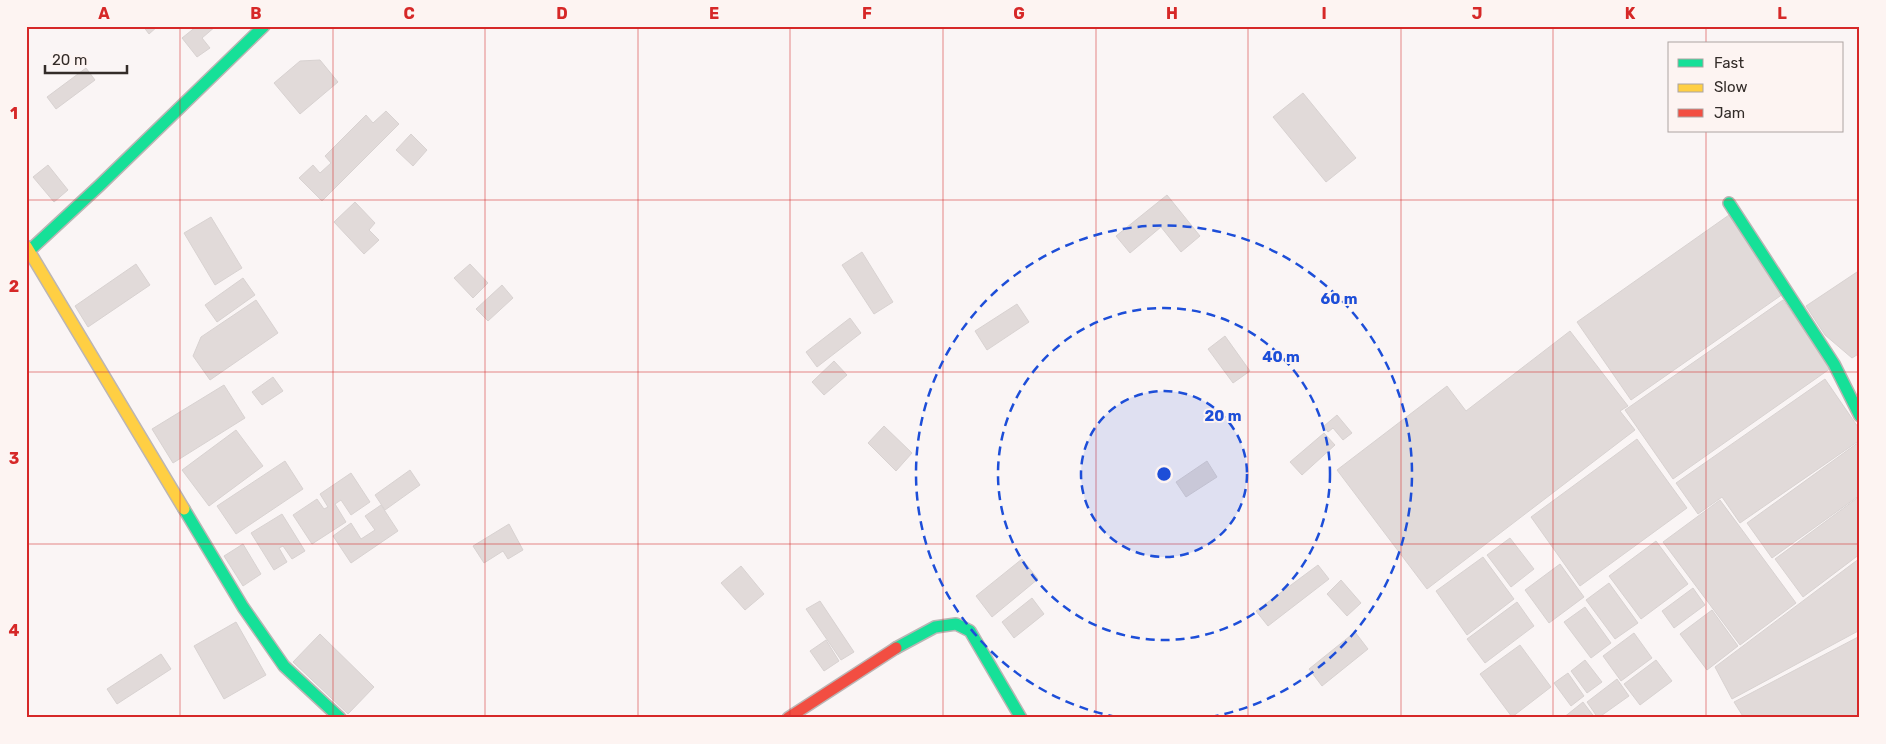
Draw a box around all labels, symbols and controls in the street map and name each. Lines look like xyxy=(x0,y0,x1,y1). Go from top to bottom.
text: A xyxy=(98,4,110,23)
text: B xyxy=(250,4,262,23)
text: C xyxy=(403,4,415,23)
text: D xyxy=(556,4,568,23)
text: E xyxy=(709,4,719,23)
text: F xyxy=(862,4,872,23)
text: G xyxy=(1013,4,1025,23)
text: H xyxy=(1166,4,1178,23)
text: I xyxy=(1321,4,1327,23)
text: J xyxy=(1472,4,1482,23)
text: K xyxy=(1625,4,1636,23)
text: L xyxy=(1777,4,1787,23)
scale bar xyxy=(45,42,128,74)
legend xyxy=(1668,42,1844,132)
text: 20 m xyxy=(52,51,87,69)
text: Fast xyxy=(1714,54,1744,72)
text: Slow xyxy=(1714,78,1747,96)
text: 1 xyxy=(10,104,18,123)
text: Jam xyxy=(1714,104,1745,122)
text: 2 xyxy=(9,277,19,296)
text: 60 m xyxy=(1321,290,1357,308)
text: 40 m xyxy=(1262,348,1300,366)
text: 20 m xyxy=(1205,407,1241,425)
text: 3 xyxy=(9,449,19,468)
centre of rings xyxy=(1155,465,1173,483)
text: 4 xyxy=(9,621,20,640)

